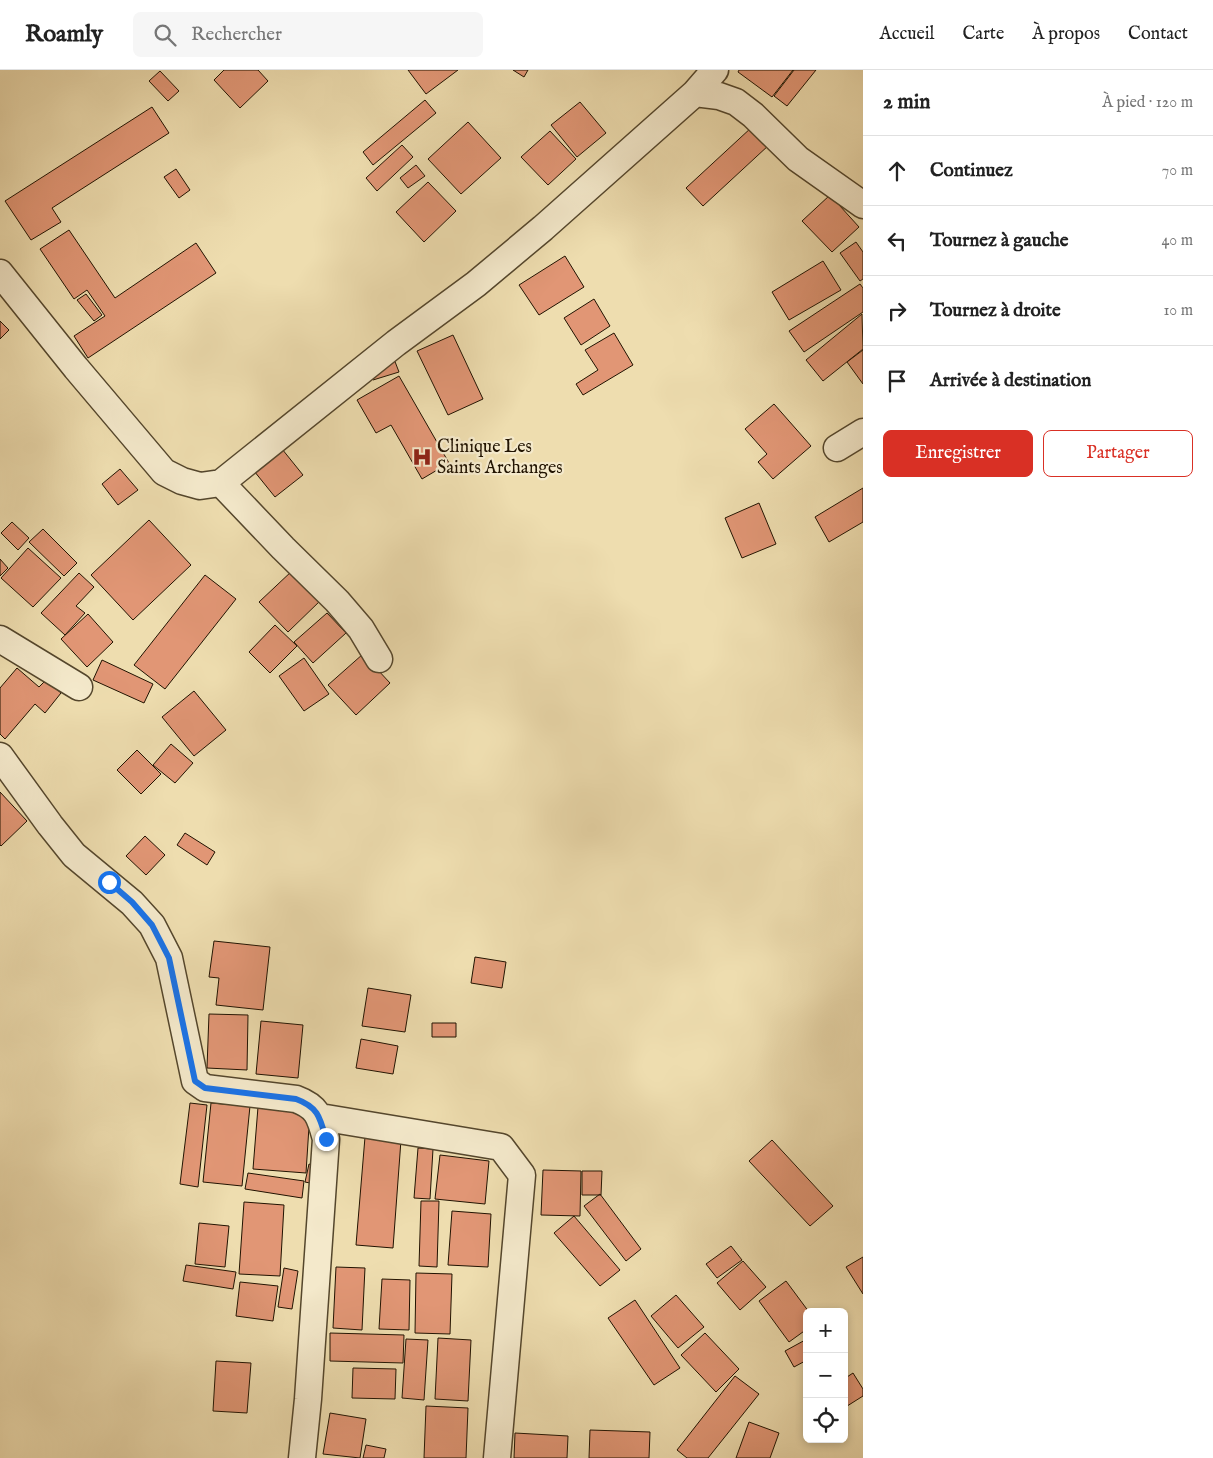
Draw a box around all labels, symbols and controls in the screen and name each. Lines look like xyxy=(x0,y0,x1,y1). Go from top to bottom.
search box xyxy=(133,12,483,57)
text: Roamly xyxy=(25,19,103,50)
icon: search xyxy=(151,21,179,49)
text: Rechercher xyxy=(191,23,282,47)
text: Accueil xyxy=(880,23,935,46)
text: Carte xyxy=(963,23,1004,46)
text: À propos xyxy=(1032,23,1100,46)
text: Contact xyxy=(1128,23,1188,46)
text: 2 min xyxy=(883,89,930,116)
text: À pied · 120 m xyxy=(1102,93,1193,113)
icon: ahead xyxy=(883,157,911,185)
text: Continuez xyxy=(930,159,1013,183)
text: 70 m xyxy=(1162,161,1193,181)
icon: left xyxy=(883,227,911,255)
text: Tournez à gauche xyxy=(930,229,1069,253)
text: 40 m xyxy=(1161,231,1193,251)
icon: right xyxy=(883,297,911,325)
text: Tournez à droite xyxy=(930,299,1061,323)
text: 10 m xyxy=(1163,301,1193,321)
icon: arrive xyxy=(883,367,911,395)
text: Arrivée à destination xyxy=(930,369,1091,393)
button: Enregistrer xyxy=(883,430,1033,477)
button: Partager xyxy=(1043,430,1193,477)
place label: Clinique Les Saints Archanges xyxy=(437,436,563,480)
hospital icon: Clinique Les Saints Archanges xyxy=(411,446,433,468)
route start xyxy=(98,871,121,894)
route end xyxy=(315,1128,338,1151)
map controls xyxy=(803,1308,848,1443)
button: + xyxy=(803,1308,848,1353)
button: − xyxy=(803,1353,848,1398)
button: locate xyxy=(803,1398,848,1443)

